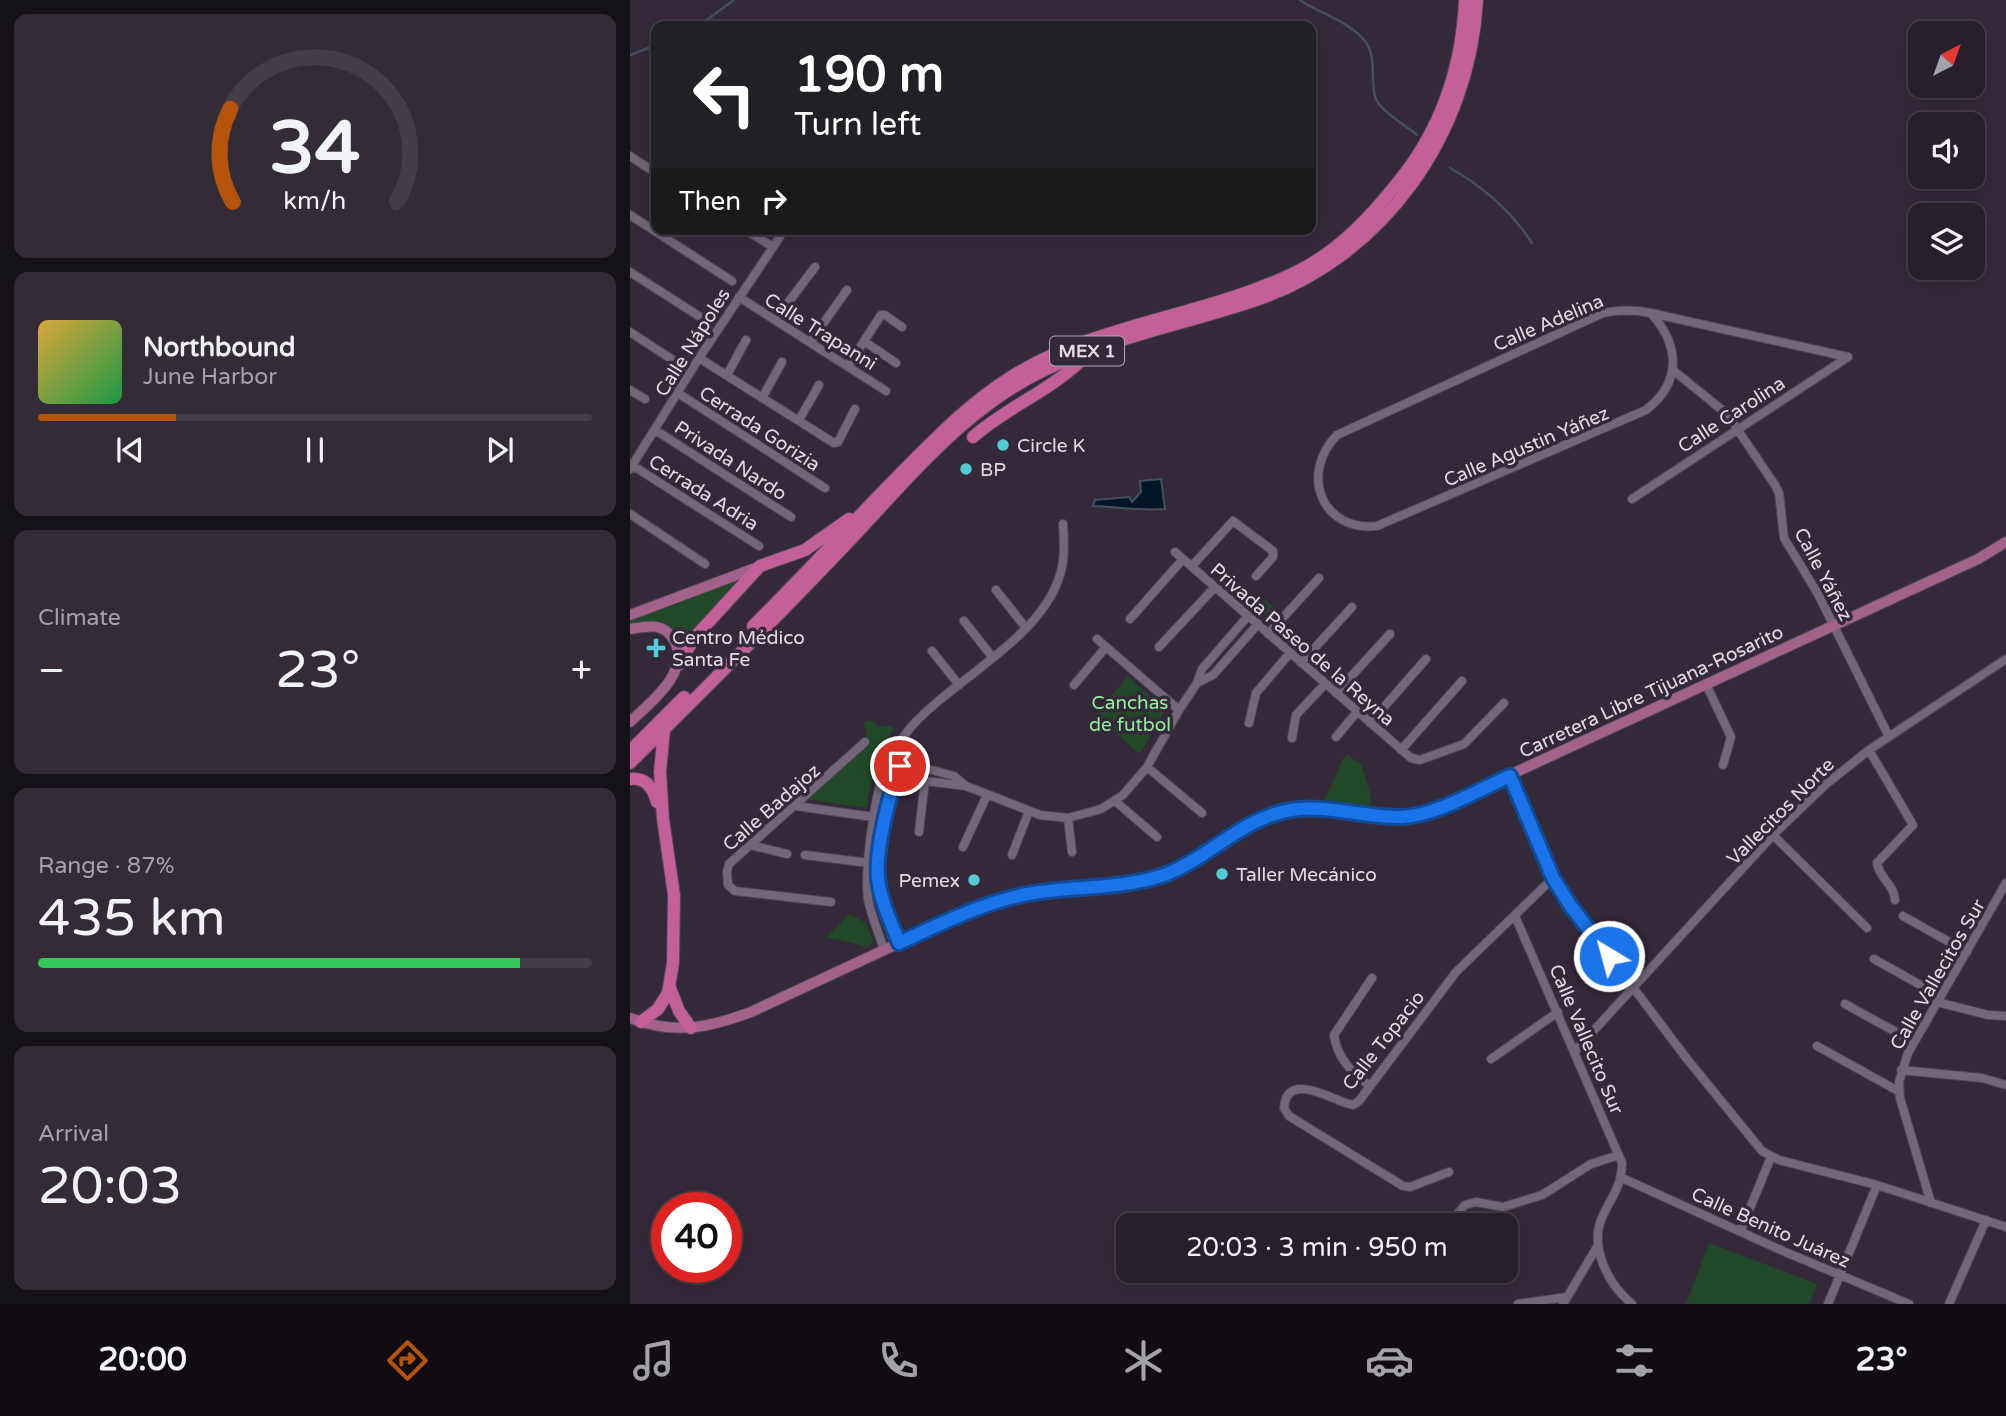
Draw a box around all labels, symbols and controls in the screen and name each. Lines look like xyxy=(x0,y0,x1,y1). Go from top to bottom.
north arrow xyxy=(1908,21,1984,98)
map controls xyxy=(1908,21,1985,280)
text: 190 m xyxy=(794,46,944,105)
icon: left xyxy=(679,49,770,140)
text: 34 xyxy=(269,105,361,193)
text: Turn left xyxy=(794,106,921,144)
button: sound xyxy=(1908,112,1985,189)
icon: right xyxy=(755,182,793,220)
text: km/h xyxy=(284,186,346,216)
text: Then xyxy=(679,186,741,217)
button: layers xyxy=(1908,203,1985,280)
street label: Calle Nápoles xyxy=(651,284,735,401)
street label: Calle Trapanni xyxy=(760,289,881,375)
street label: Calle Adelina xyxy=(1490,290,1607,356)
text: Northbound xyxy=(143,332,295,363)
road number: MEX 1 xyxy=(1050,337,1124,366)
text: June Harbor xyxy=(143,363,277,391)
street label: Calle Carolina xyxy=(1674,372,1789,458)
street label: Cerrada Gorizia xyxy=(695,382,824,476)
street label: Calle Agustin Yáñez xyxy=(1441,402,1612,492)
street label: Privada Nardo xyxy=(670,416,791,505)
icon: previous xyxy=(111,431,149,469)
icon: pause xyxy=(296,431,334,469)
icon: next xyxy=(481,431,519,469)
place label: Circle K xyxy=(1017,435,1085,457)
marker: Circle K xyxy=(995,437,1011,453)
street label: Cerrada Adria xyxy=(645,450,762,535)
place label: BP xyxy=(980,459,1006,481)
marker: BP xyxy=(958,461,974,477)
street label: Calle Yáñez xyxy=(1789,524,1857,625)
street label: Privada Paseo de la Reyna xyxy=(1206,559,1399,731)
text: Climate xyxy=(38,604,121,632)
street label: Carretera Libre Tijuana-Rosarito xyxy=(1516,621,1787,763)
place label: Centro Médico Santa Fe xyxy=(672,627,805,671)
marker: Centro Médico Santa Fe xyxy=(646,638,666,658)
text: 23° xyxy=(275,639,360,702)
text: − xyxy=(38,648,65,694)
text: + xyxy=(571,648,592,694)
park label: Canchas de futbol xyxy=(1089,692,1171,736)
pin xyxy=(870,736,930,796)
icon: arrive xyxy=(881,747,919,785)
street label: Vallecitos Norte xyxy=(1723,754,1839,870)
street label: Calle Badajoz xyxy=(719,760,825,856)
text: Range · 87% xyxy=(38,852,174,880)
place label: Taller Mecánico xyxy=(1236,864,1377,886)
marker: Taller Mecánico xyxy=(1214,866,1230,882)
place label: Pemex xyxy=(898,870,960,892)
marker: Pemex xyxy=(966,872,982,888)
text: 435 km xyxy=(38,887,226,950)
street label: Calle Vallecitos Sur xyxy=(1886,895,1990,1054)
position arrow xyxy=(1572,919,1646,993)
street label: Calle Vallecito Sur xyxy=(1545,961,1628,1118)
street label: Calle Topacio xyxy=(1338,987,1429,1095)
text: Arrival xyxy=(38,1120,109,1148)
text: 20:03 xyxy=(38,1155,182,1218)
street label: Calle Benito Juárez xyxy=(1688,1183,1853,1273)
speed limit sign: 40 xyxy=(651,1192,742,1283)
text: 20:03 · 3 min · 950 m xyxy=(1186,1232,1448,1263)
icon: directions xyxy=(383,1336,432,1385)
icon: music xyxy=(629,1336,678,1385)
icon: phone xyxy=(874,1336,923,1385)
icon: climate xyxy=(1119,1336,1168,1385)
icon: car xyxy=(1365,1336,1414,1385)
icon: filters xyxy=(1610,1336,1659,1385)
text: 20:00 xyxy=(98,1341,187,1379)
text: 23° xyxy=(1855,1341,1908,1379)

